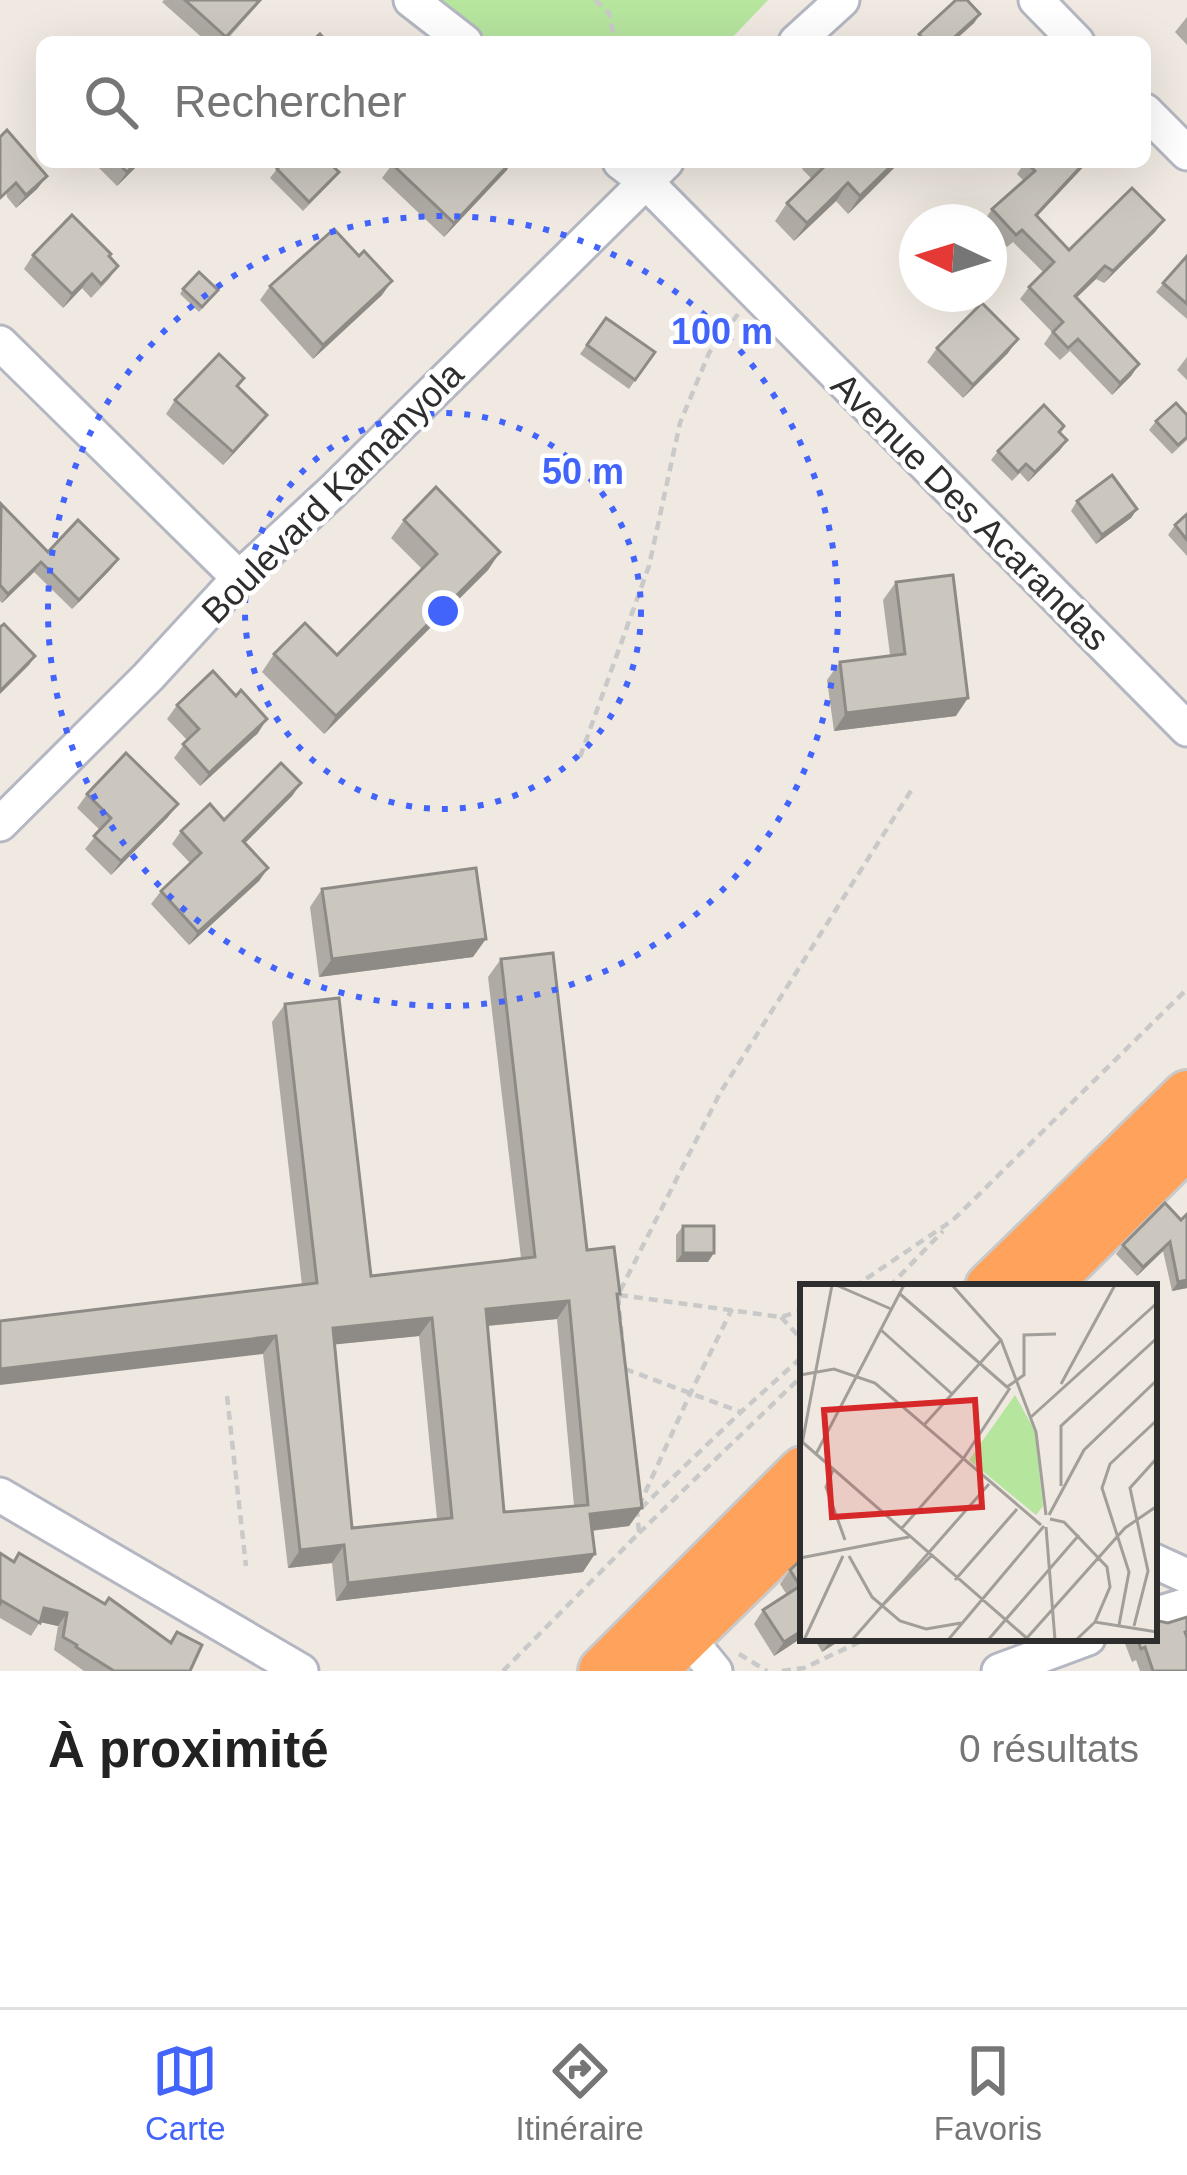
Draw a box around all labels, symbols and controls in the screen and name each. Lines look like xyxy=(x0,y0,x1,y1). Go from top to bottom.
search box xyxy=(36,36,1151,168)
icon: search xyxy=(78,69,144,135)
text: Rechercher xyxy=(174,76,407,127)
north arrow xyxy=(899,204,1007,312)
text: 100 m xyxy=(671,311,773,352)
street label: Boulevard Kamanyola xyxy=(193,353,472,631)
street label: Avenue Des Acarandas xyxy=(823,364,1118,659)
text: 50 m xyxy=(542,451,624,492)
centre of rings xyxy=(422,590,464,632)
inset map xyxy=(800,1284,1157,1641)
text: À proximité xyxy=(48,1721,329,1778)
text: 0 résultats xyxy=(959,1727,1139,1770)
tab: Carte xyxy=(145,2038,226,2148)
tab: Itinéraire xyxy=(516,2038,644,2148)
tab: Favoris xyxy=(934,2038,1042,2148)

